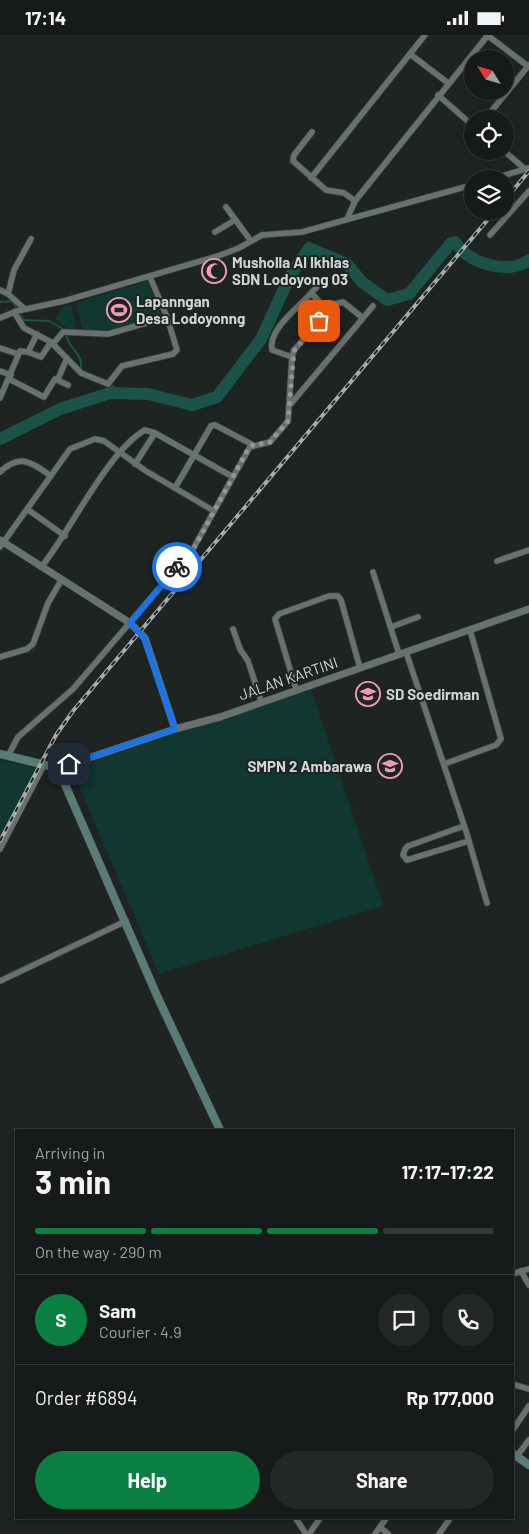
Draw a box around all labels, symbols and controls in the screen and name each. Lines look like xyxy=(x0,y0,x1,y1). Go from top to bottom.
text: 17:14 xyxy=(25,6,66,29)
north arrow xyxy=(464,50,514,100)
map controls xyxy=(464,50,514,220)
button: locate xyxy=(464,110,514,160)
button: layers xyxy=(464,170,514,220)
place label: Musholla Al Ikhlas SDN Lodoyong 03 xyxy=(232,253,350,288)
mosque icon: Musholla Al Ikhlas SDN Lodoyong 03 xyxy=(201,258,227,284)
place label: Lapanngan Desa Lodoyonng xyxy=(136,292,245,327)
sports icon: Lapanngan Desa Lodoyonng xyxy=(106,297,132,323)
pin xyxy=(298,300,340,342)
icon: bag xyxy=(305,307,333,335)
courier xyxy=(152,542,202,592)
icon: bike xyxy=(163,553,191,581)
street label: JALAN KARTINI xyxy=(236,653,340,703)
school or university icon: SD Soedirman xyxy=(355,681,381,707)
place label: SD Soedirman xyxy=(386,685,479,703)
pin xyxy=(48,743,90,785)
icon: home xyxy=(55,750,83,778)
school or university icon: SMPN 2 Ambarawa xyxy=(377,753,403,779)
place label: SMPN 2 Ambarawa xyxy=(247,757,372,775)
text: Arriving in xyxy=(35,1143,105,1162)
text: 17:17–17:22 xyxy=(401,1160,494,1183)
text: 3 min xyxy=(35,1162,111,1200)
text: On the way · 290 m xyxy=(35,1242,162,1261)
button: chat xyxy=(378,1294,430,1346)
button: phone xyxy=(442,1294,494,1346)
text: Sam xyxy=(99,1299,136,1322)
text: S xyxy=(55,1308,67,1331)
text: Courier · 4.9 xyxy=(99,1322,182,1341)
text: Order #6894 xyxy=(35,1386,137,1409)
text: Rp 177,000 xyxy=(406,1386,494,1409)
button: Help xyxy=(35,1451,260,1509)
button: Share xyxy=(270,1451,494,1509)

